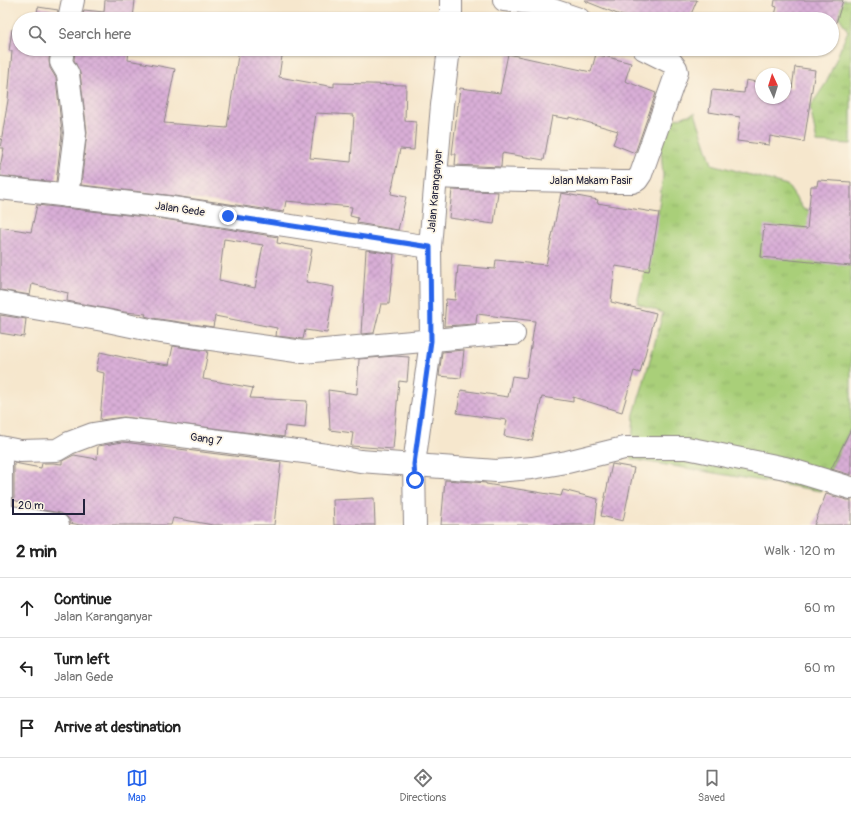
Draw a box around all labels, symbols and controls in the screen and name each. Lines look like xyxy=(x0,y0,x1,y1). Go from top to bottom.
search box xyxy=(12,12,839,56)
icon: search xyxy=(26,23,48,45)
text: Search here xyxy=(58,25,131,44)
north arrow xyxy=(755,68,791,104)
street label: Jalan Karanganyar xyxy=(425,149,445,233)
street label: Jalan Makam Pasir xyxy=(550,174,632,187)
street label: Jalan Gede xyxy=(154,199,206,219)
route end xyxy=(219,207,237,225)
street label: Gang 7 xyxy=(189,430,223,448)
route start xyxy=(406,471,424,489)
scale bar xyxy=(12,497,85,516)
text: 20 m xyxy=(18,499,44,512)
text: 2 min xyxy=(16,541,57,562)
text: Walk · 120 m xyxy=(764,543,835,559)
text: Continue xyxy=(54,590,112,609)
icon: ahead xyxy=(16,597,38,619)
text: 60 m xyxy=(804,600,835,616)
text: Jalan Karanganyar xyxy=(54,609,152,625)
text: Turn left xyxy=(54,650,110,669)
icon: left xyxy=(16,657,38,679)
text: 60 m xyxy=(804,660,835,676)
text: Jalan Gede xyxy=(54,669,113,685)
icon: arrive xyxy=(16,717,38,739)
text: Arrive at destination xyxy=(54,718,181,737)
tab: Map xyxy=(126,767,148,804)
tab: Directions xyxy=(400,767,446,804)
tab: Saved xyxy=(698,767,725,804)

